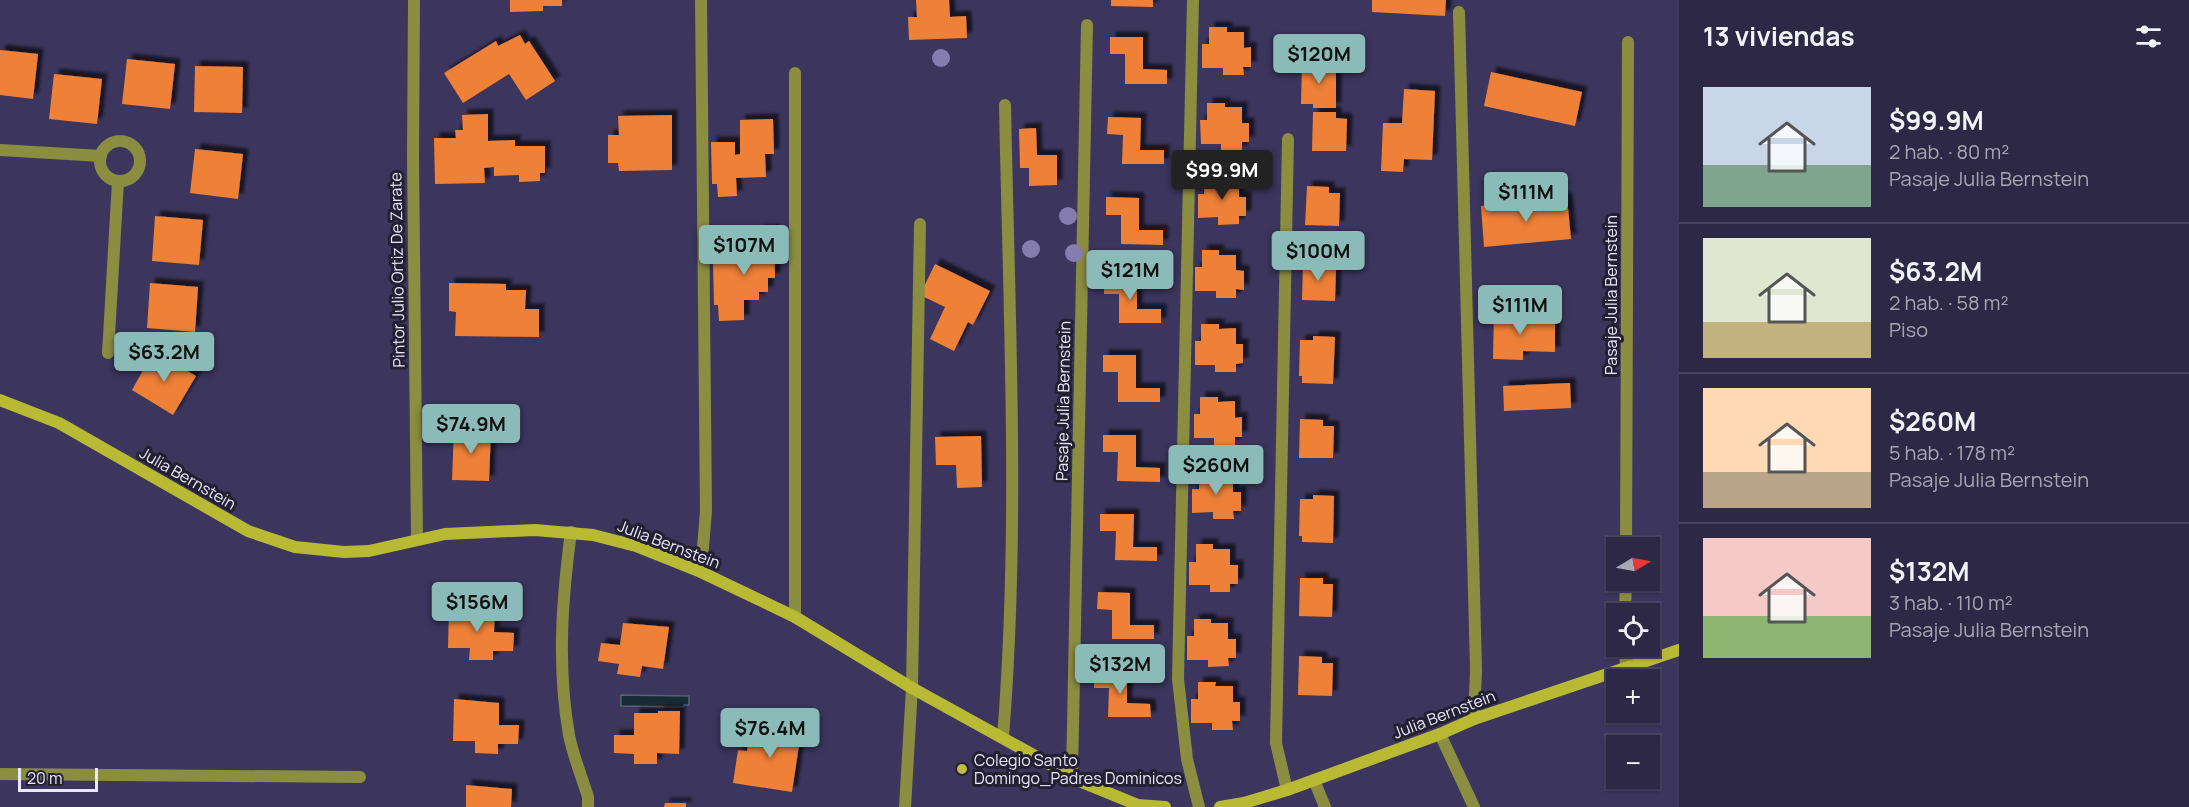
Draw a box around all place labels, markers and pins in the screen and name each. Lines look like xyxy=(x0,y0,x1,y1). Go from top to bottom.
pin: $120M xyxy=(1277,34,1361,85)
pin: $99.9M xyxy=(1173,150,1271,201)
pin: $111M xyxy=(1484,172,1568,223)
pin: $107M xyxy=(702,225,786,276)
pin: $100M xyxy=(1276,231,1360,282)
pin: $121M xyxy=(1088,250,1172,301)
pin: $111M xyxy=(1478,285,1562,336)
pin: $63.2M xyxy=(115,332,213,383)
pin: $74.9M xyxy=(422,404,520,455)
pin: $260M xyxy=(1174,445,1258,496)
pin: $156M xyxy=(435,582,519,633)
pin: $132M xyxy=(1078,644,1162,695)
pin: $76.4M xyxy=(721,708,819,759)
place label: Colegio Santo Domingo_Padres Dominicos xyxy=(974,749,1182,789)
marker: Colegio Santo Domingo_Padres Dominicos xyxy=(955,762,969,776)

